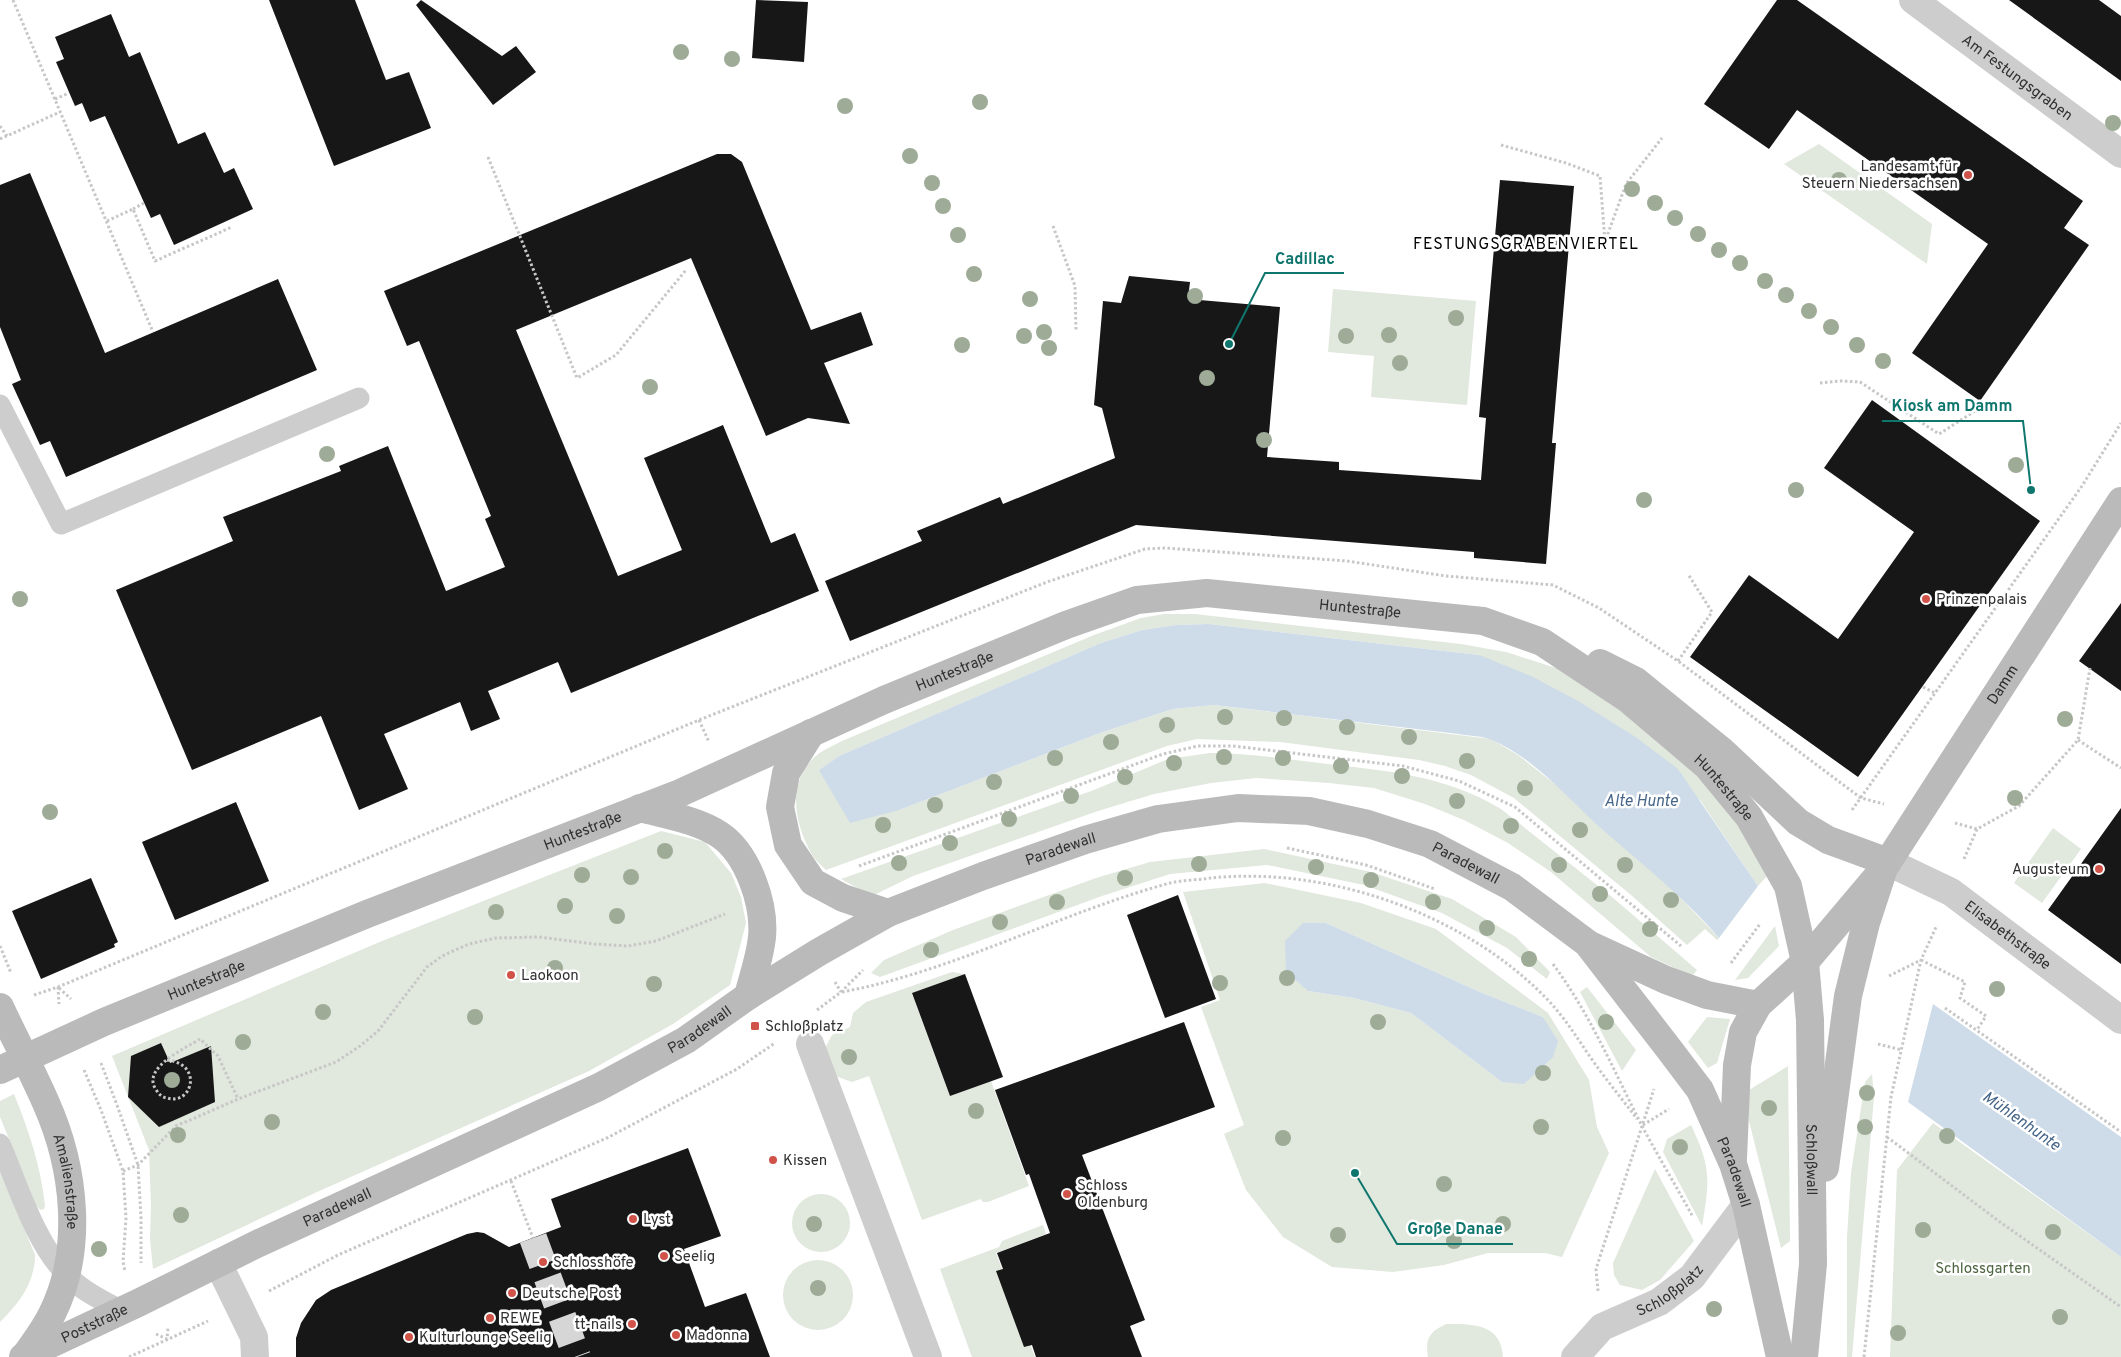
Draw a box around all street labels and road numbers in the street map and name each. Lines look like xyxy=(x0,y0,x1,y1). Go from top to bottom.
street label: Am Festungsgraben xyxy=(1957,31,2076,126)
street label: Huntestraße xyxy=(1318,596,1402,624)
street label: Huntestraße xyxy=(913,648,997,697)
street label: Damm xyxy=(1984,662,2024,709)
street label: Huntestraße xyxy=(1689,751,1757,826)
street label: Huntestraße xyxy=(541,808,625,856)
street label: Paradewall xyxy=(1023,829,1098,871)
street label: Paradewall xyxy=(1428,839,1502,890)
street label: Elisabethstraße xyxy=(1960,897,2054,975)
street label: Huntestraße xyxy=(165,957,249,1006)
street label: Paradewall xyxy=(665,1002,736,1059)
street label: Schloßwall xyxy=(1800,1124,1820,1196)
street label: Amalienstraße xyxy=(47,1131,80,1229)
street label: Paradewall xyxy=(1711,1134,1754,1210)
street label: Paradewall xyxy=(300,1185,375,1233)
street label: Schloßplatz xyxy=(1634,1262,1709,1322)
street label: Poststraße xyxy=(59,1301,132,1349)

